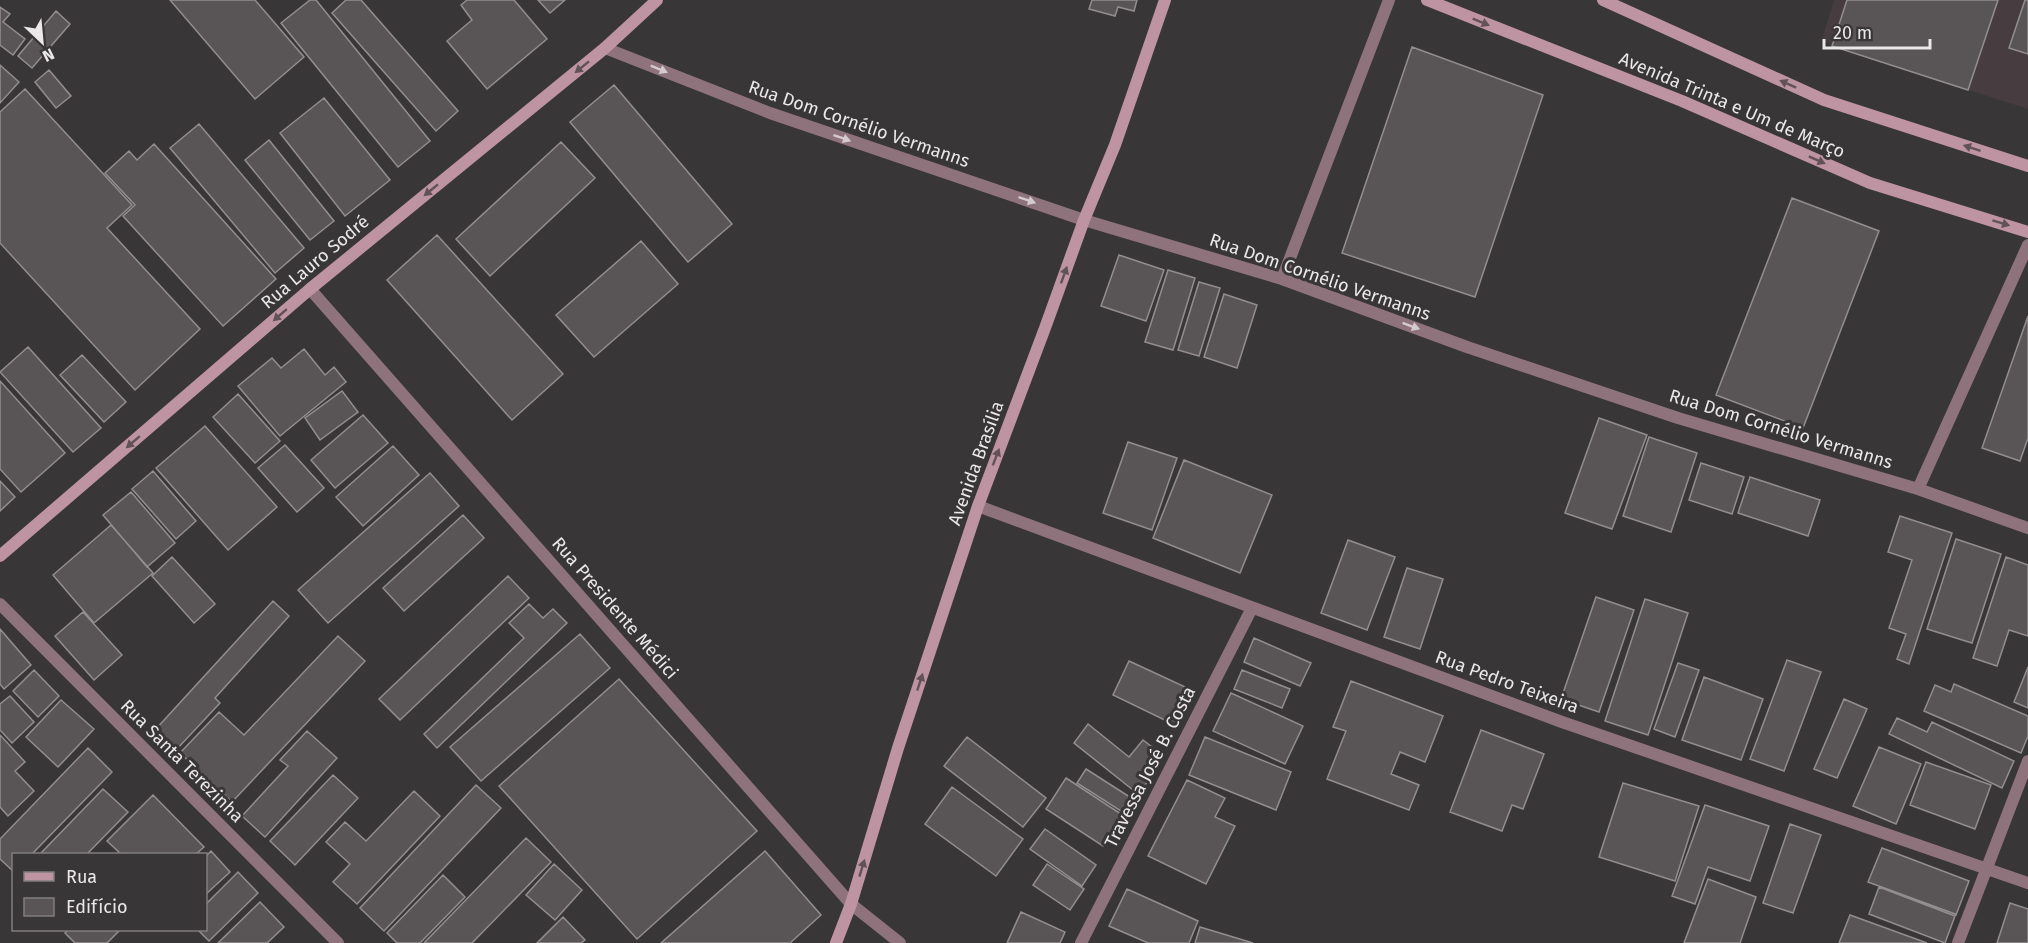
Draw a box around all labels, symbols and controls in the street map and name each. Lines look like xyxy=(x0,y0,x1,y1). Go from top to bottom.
north arrow xyxy=(12,12,72,72)
scale bar xyxy=(1824,12,1930,50)
one-way arrow xyxy=(1472,17,1490,27)
text: 20 m xyxy=(1833,22,1872,44)
text: N xyxy=(39,44,57,66)
street label: Avenida Trinta e Um de Março xyxy=(1616,47,1848,163)
one-way arrow xyxy=(575,60,590,73)
one-way arrow xyxy=(651,65,669,75)
street label: Rua Dom Cornélio Vermanns xyxy=(746,76,972,172)
one-way arrow xyxy=(1779,79,1797,89)
one-way arrow xyxy=(833,133,851,143)
one-way arrow xyxy=(1963,143,1981,152)
one-way arrow xyxy=(1808,155,1825,164)
one-way arrow xyxy=(423,184,439,197)
one-way arrow xyxy=(1018,196,1036,206)
street label: Rua Lauro Sodré xyxy=(257,211,373,313)
one-way arrow xyxy=(1992,219,2010,228)
street label: Rua Dom Cornélio Vermanns xyxy=(1207,229,1433,325)
one-way arrow xyxy=(1060,265,1070,283)
one-way arrow xyxy=(272,308,288,321)
one-way arrow xyxy=(1402,322,1420,332)
street label: Rua Dom Cornélio Vermanns xyxy=(1667,385,1895,473)
street label: Avenida Brasília xyxy=(943,398,1009,528)
one-way arrow xyxy=(126,435,141,448)
one-way arrow xyxy=(992,448,1002,466)
street label: Rua Presidente Médici xyxy=(547,532,683,684)
street label: Rua Pedro Teixeira xyxy=(1432,646,1582,718)
one-way arrow xyxy=(916,673,925,691)
street label: Travessa José B. Costa xyxy=(1100,683,1200,851)
street label: Rua Santa Terezinha xyxy=(116,695,248,827)
legend xyxy=(12,853,207,931)
one-way arrow xyxy=(858,859,867,877)
text: Rua xyxy=(66,866,97,888)
text: Edifício xyxy=(66,896,128,918)

